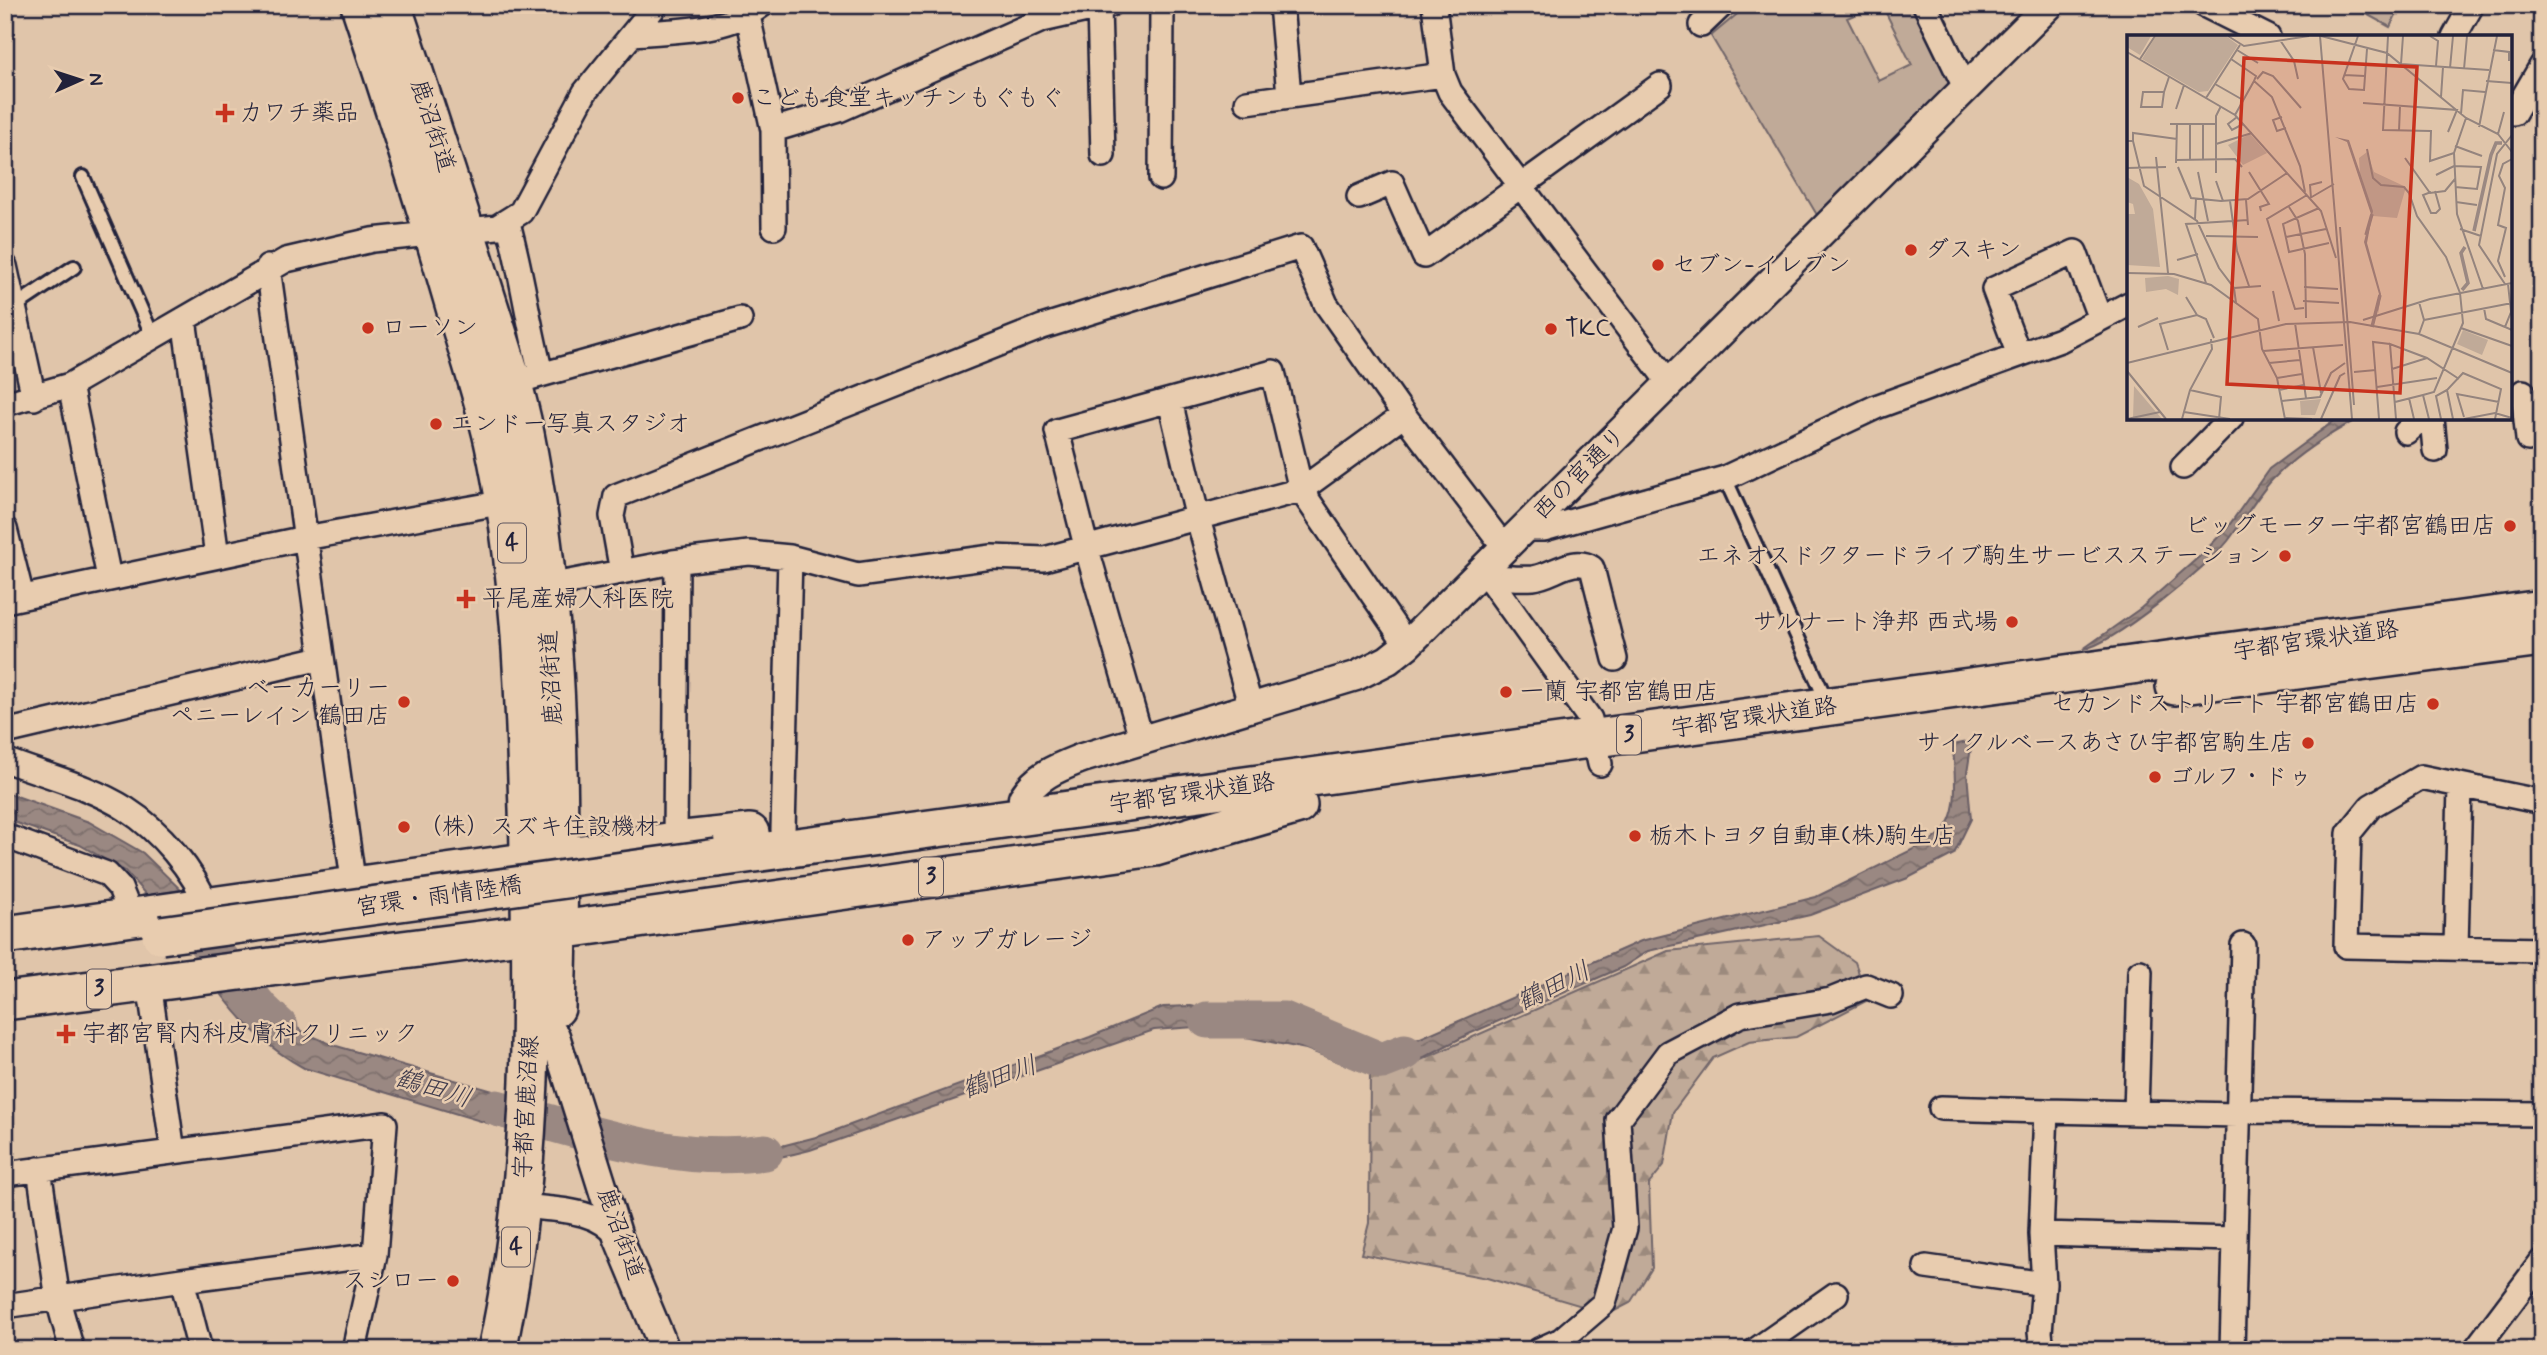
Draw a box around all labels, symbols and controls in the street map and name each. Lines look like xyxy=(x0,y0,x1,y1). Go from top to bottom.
inset map xyxy=(2127,35,2512,420)
north arrow xyxy=(46,46,116,116)
text: N xyxy=(83,72,108,86)
street label: 鹿沼街道 xyxy=(402,76,462,176)
place label: こども食堂キッチンもぐもぐ xyxy=(752,83,1064,114)
marker: こども食堂キッチンもぐもぐ xyxy=(730,90,746,106)
place label: カワチ薬品 xyxy=(239,98,359,129)
marker: カワチ薬品 xyxy=(217,105,233,121)
place label: ダスキン xyxy=(1925,235,2021,266)
marker: ダスキン xyxy=(1903,242,1919,258)
place label: セブン-イレブン xyxy=(1672,250,1851,281)
marker: セブン-イレブン xyxy=(1650,257,1666,273)
place label: ローソン xyxy=(382,313,478,344)
place label: TKC xyxy=(1565,314,1611,345)
marker: ローソン xyxy=(360,320,376,336)
marker: TKC xyxy=(1543,321,1559,337)
place label: エンドー写真スタジオ xyxy=(450,409,690,440)
marker: エンドー写真スタジオ xyxy=(428,416,444,432)
street label: 西の宮通り xyxy=(1527,421,1633,527)
place label: ビッグモーター宇都宮鶴田店 xyxy=(2184,511,2496,542)
marker: ビッグモーター宇都宮鶴田店 xyxy=(2502,518,2518,534)
road number: 4 xyxy=(498,524,526,562)
place label: エネオスドクタードライブ駒生サービスステーション xyxy=(1696,541,2271,572)
marker: エネオスドクタードライブ駒生サービスステーション xyxy=(2277,548,2293,564)
place label: 平尾産婦人科医院 xyxy=(482,584,674,615)
marker: 平尾産婦人科医院 xyxy=(456,589,476,609)
place label: サルナート浄邦 西式場 xyxy=(1752,607,1998,638)
marker: サルナート浄邦 西式場 xyxy=(2004,614,2020,630)
street label: 宇都宮環状道路 xyxy=(2231,614,2401,668)
street label: 鹿沼街道 xyxy=(534,629,570,727)
place label: ベーカーリー ペニーレイン 鶴田店 xyxy=(170,673,390,732)
place label: 一蘭 宇都宮鶴田店 xyxy=(1520,677,1718,708)
marker: 一蘭 宇都宮鶴田店 xyxy=(1498,684,1514,700)
place label: セカンドストリート 宇都宮鶴田店 xyxy=(2051,689,2419,720)
street label: 宇都宮環状道路 xyxy=(1669,691,1839,745)
marker: ベーカーリー ペニーレイン 鶴田店 xyxy=(396,694,412,710)
marker: セカンドストリート 宇都宮鶴田店 xyxy=(2425,696,2441,712)
road number: 3 xyxy=(1617,716,1641,754)
place label: サイクルベースあさひ宇都宮駒生店 xyxy=(1917,728,2294,759)
marker: サイクルベースあさひ宇都宮駒生店 xyxy=(2300,735,2316,751)
place label: ゴルフ・ドゥ xyxy=(2169,762,2312,793)
street label: 宇都宮環状道路 xyxy=(1107,767,1277,821)
marker: ゴルフ・ドゥ xyxy=(2147,769,2163,785)
place label: （株）スズキ住設機材 xyxy=(418,812,659,843)
marker: （株）スズキ住設機材 xyxy=(396,819,412,835)
place label: 栃木トヨタ自動車(株)駒生店 xyxy=(1649,821,1956,852)
marker: 栃木トヨタ自動車(株)駒生店 xyxy=(1627,828,1643,844)
road number: 3 xyxy=(919,858,943,897)
street label: 宮環・雨情陸橋 xyxy=(354,870,524,924)
place label: アップガレージ xyxy=(922,925,1091,956)
marker: アップガレージ xyxy=(900,932,916,948)
water label: 鶴田川 xyxy=(1511,955,1597,1019)
road number: 3 xyxy=(87,970,111,1008)
place label: 宇都宮腎内科皮膚科クリニック xyxy=(82,1019,418,1050)
marker: 宇都宮腎内科皮膚科クリニック xyxy=(56,1024,76,1044)
street label: 宇都宮鹿沼線 xyxy=(508,1034,546,1180)
water label: 鶴田川 xyxy=(958,1049,1042,1107)
water label: 鶴田川 xyxy=(391,1061,475,1117)
street label: 鹿沼街道 xyxy=(589,1184,651,1284)
road number: 4 xyxy=(502,1228,530,1266)
place label: スシロー xyxy=(343,1266,439,1297)
marker: スシロー xyxy=(445,1273,461,1289)

